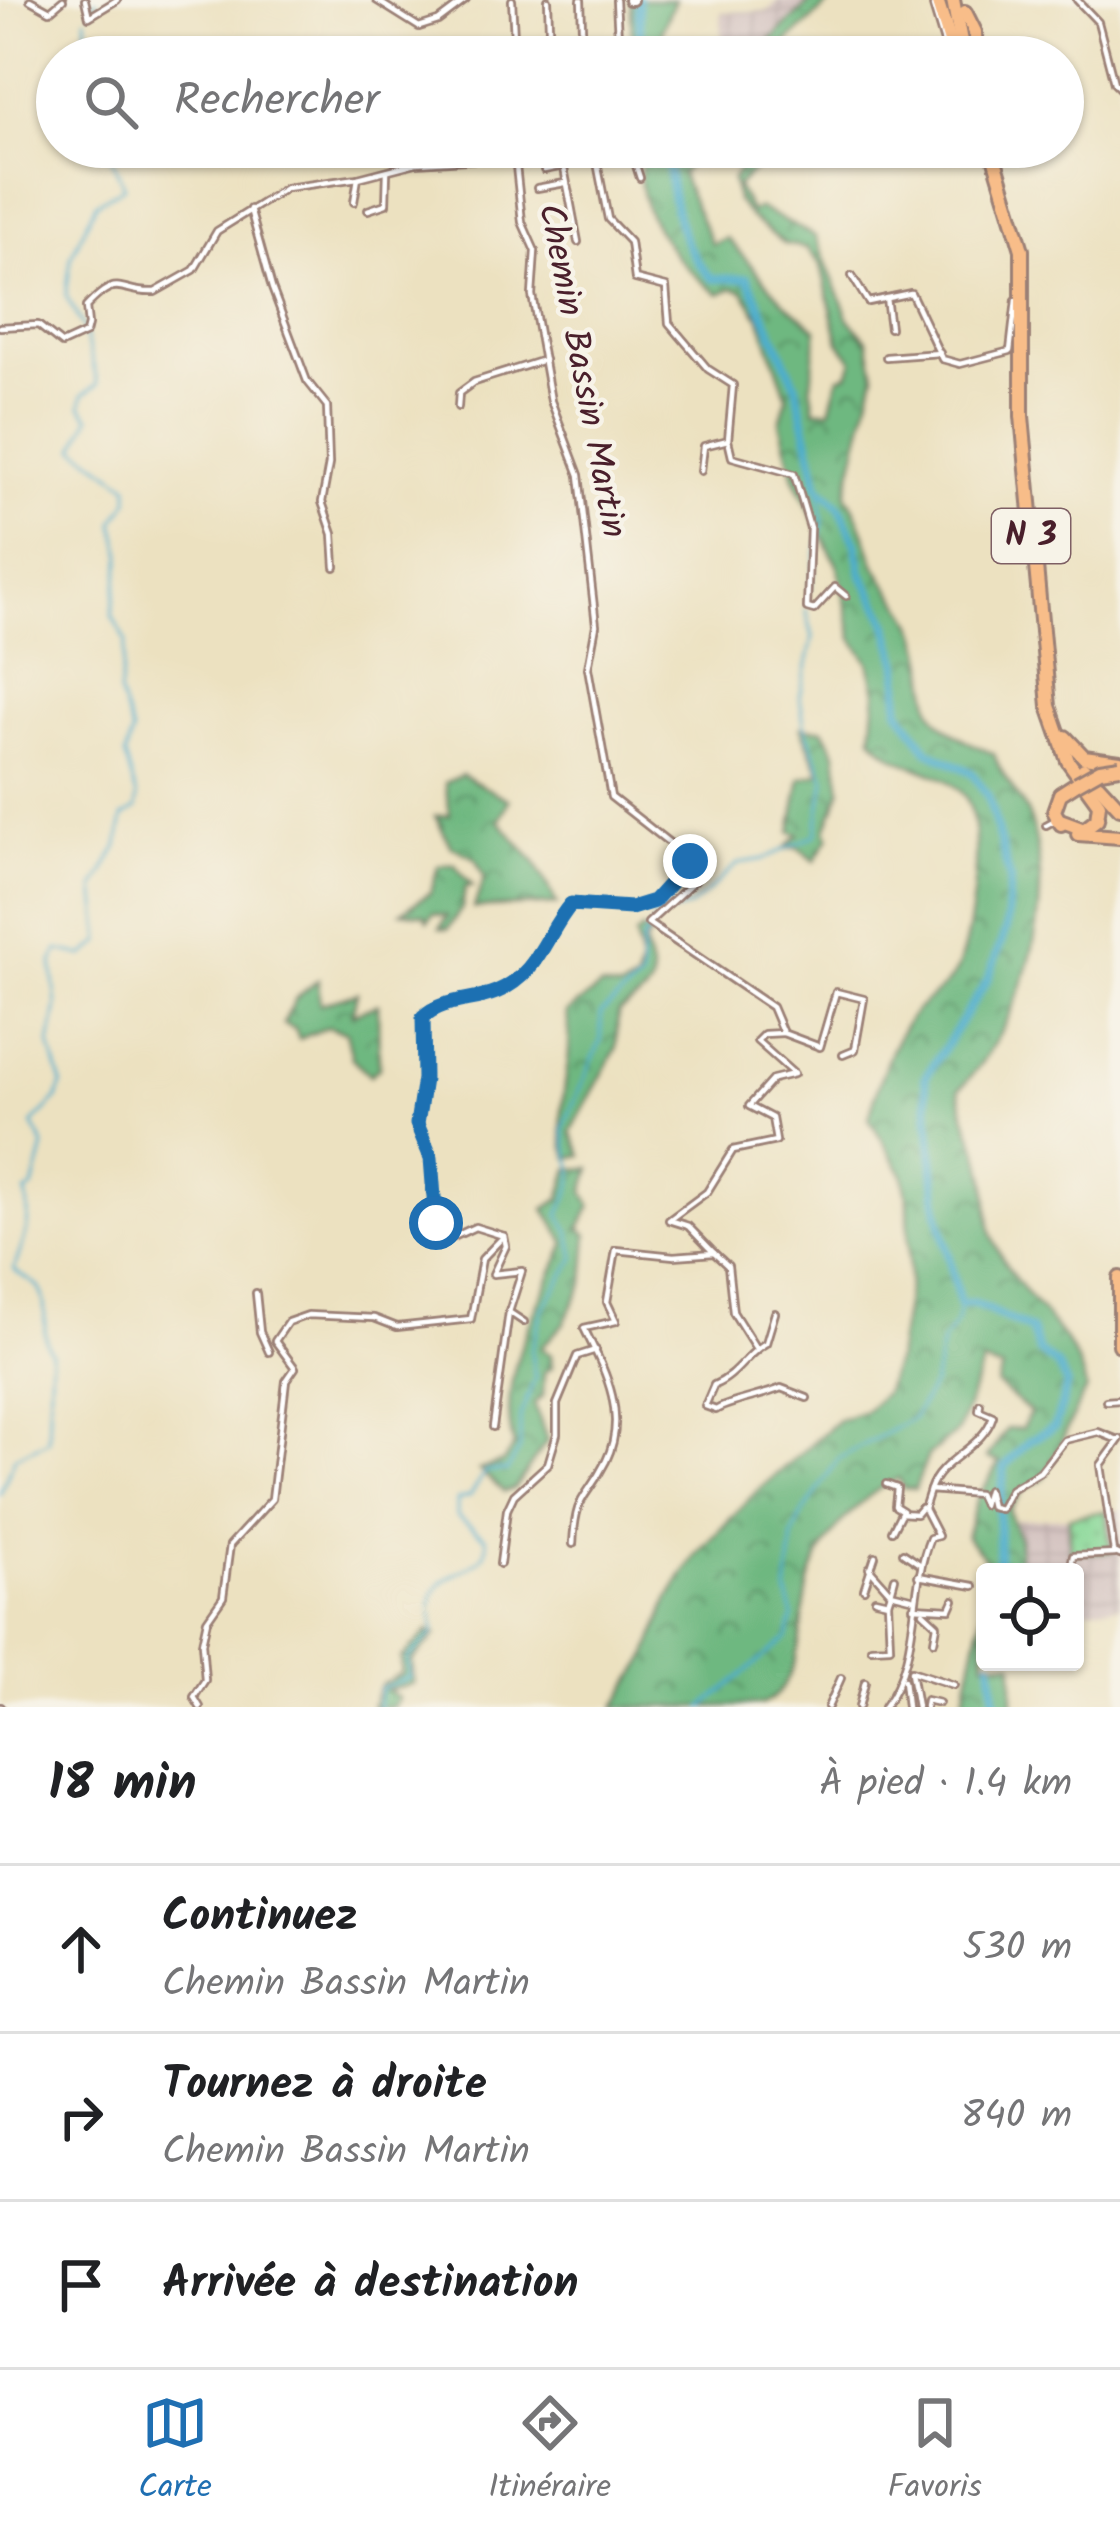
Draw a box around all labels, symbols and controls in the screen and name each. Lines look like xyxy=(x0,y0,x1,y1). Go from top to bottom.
search box xyxy=(36,36,1084,168)
text: Rechercher xyxy=(174,66,379,138)
icon: search xyxy=(78,69,144,135)
street label: Chemin Bassin Martin xyxy=(521,199,641,543)
road number: N 3 xyxy=(992,509,1070,563)
route end xyxy=(663,834,717,888)
route start xyxy=(409,1196,463,1250)
map controls xyxy=(976,1563,1084,1671)
button: locate xyxy=(976,1563,1084,1671)
text: 18 min xyxy=(48,1745,196,1826)
text: À pied · 1.4 km xyxy=(819,1754,1072,1816)
text: Continuez xyxy=(162,1882,358,1954)
icon: ahead xyxy=(48,1916,114,1982)
text: 530 m xyxy=(963,1918,1072,1980)
text: Chemin Bassin Martin xyxy=(162,1954,530,2016)
text: Tournez à droite xyxy=(162,2050,487,2122)
icon: right xyxy=(48,2084,114,2150)
text: 840 m xyxy=(961,2086,1072,2148)
text: Chemin Bassin Martin xyxy=(162,2122,530,2184)
text: Arrivée à destination xyxy=(162,2249,579,2321)
icon: arrive xyxy=(48,2252,114,2318)
tab: Carte xyxy=(138,2390,212,2515)
tab: Itinéraire xyxy=(488,2390,611,2515)
tab: Favoris xyxy=(887,2390,982,2515)

